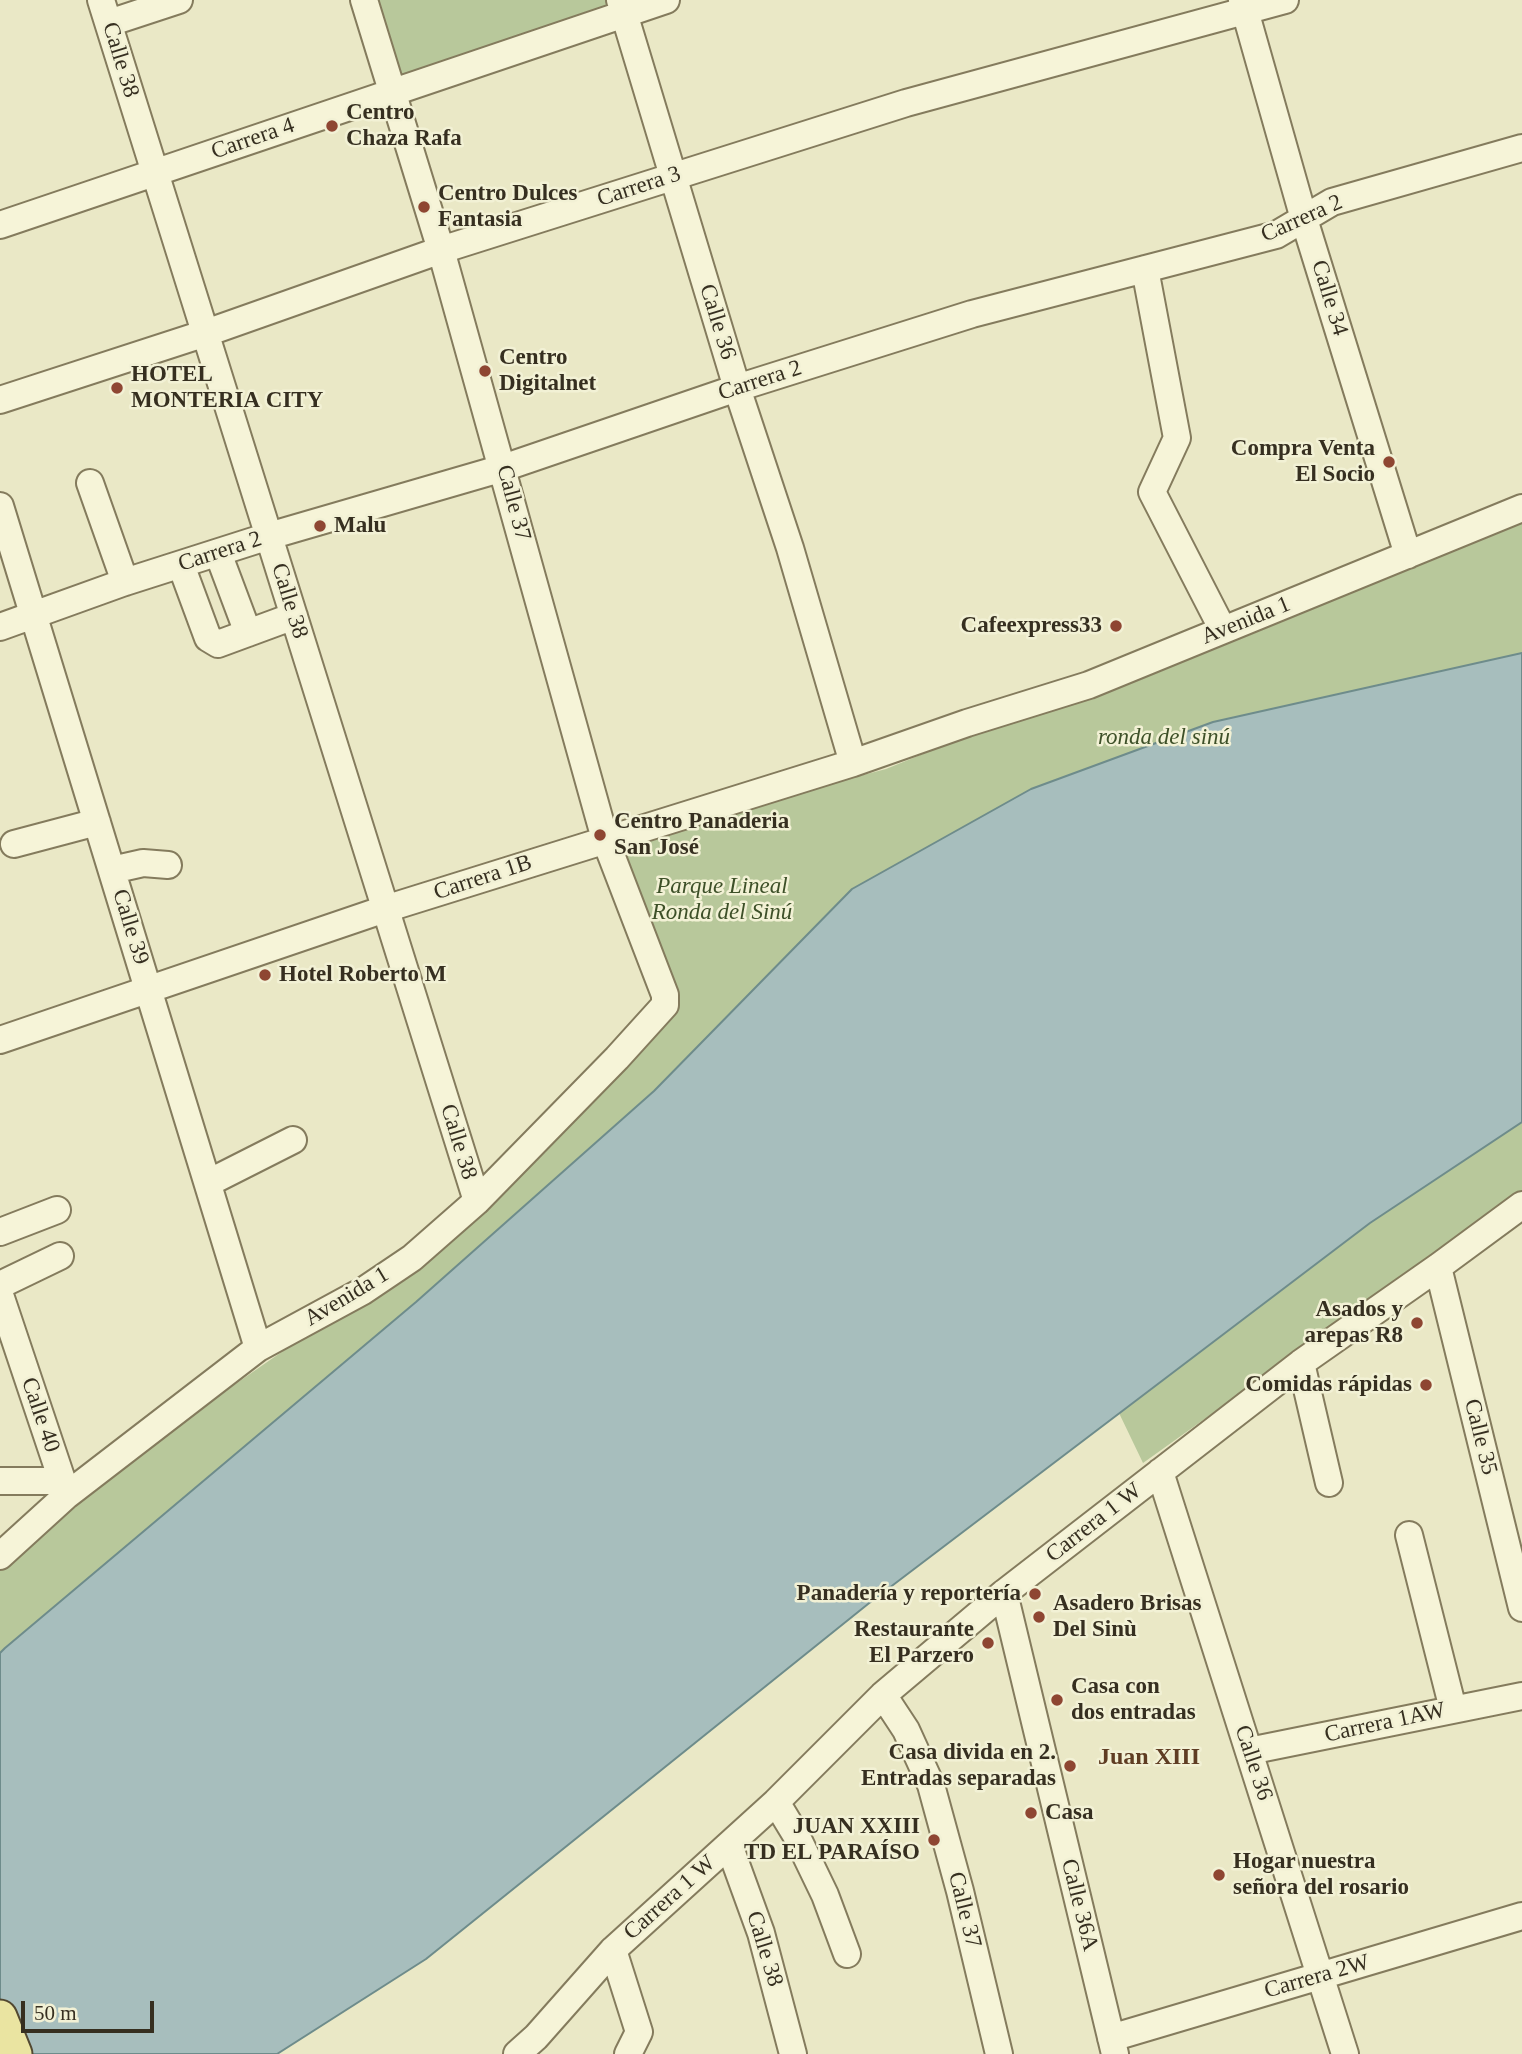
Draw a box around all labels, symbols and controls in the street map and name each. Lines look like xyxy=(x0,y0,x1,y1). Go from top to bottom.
street label: Calle 38 xyxy=(96,19,144,101)
place label: Centro Chaza Rafa xyxy=(346,99,462,153)
street label: Carrera 4 xyxy=(208,112,298,166)
marker: Centro Chaza Rafa xyxy=(324,118,340,134)
street label: Carrera 3 xyxy=(594,161,684,213)
place label: Centro Dulces Fantasia xyxy=(438,180,577,234)
street label: Carrera 2 xyxy=(1257,189,1347,249)
marker: Centro Dulces Fantasia xyxy=(416,199,432,215)
street label: Calle 34 xyxy=(1305,257,1353,339)
street label: Calle 36 xyxy=(693,281,741,363)
place label: Centro Digitalnet xyxy=(499,344,596,398)
street label: Carrera 2 xyxy=(715,355,805,407)
place label: HOTEL MONTERIA CITY xyxy=(131,361,323,415)
marker: Centro Digitalnet xyxy=(477,363,493,379)
marker: HOTEL MONTERIA CITY xyxy=(109,380,125,396)
place label: Compra Venta El Socio xyxy=(1231,435,1375,489)
marker: Compra Venta El Socio xyxy=(1381,454,1397,470)
street label: Calle 37 xyxy=(490,462,536,544)
place label: Malu xyxy=(334,512,386,540)
marker: Malu xyxy=(312,518,328,534)
street label: Carrera 2 xyxy=(175,526,265,578)
street label: Calle 38 xyxy=(265,560,313,642)
street label: Avenida 1 xyxy=(1198,591,1294,651)
place label: Cafeexpress33 xyxy=(961,612,1102,640)
marker: Cafeexpress33 xyxy=(1108,618,1124,634)
park label: ronda del sinú xyxy=(1098,724,1230,752)
place label: Centro Panaderia San José xyxy=(614,808,789,862)
marker: Centro Panaderia San José xyxy=(592,827,608,843)
street label: Carrera 1B xyxy=(430,849,536,907)
park label: Parque Lineal Ronda del Sinú xyxy=(652,873,792,927)
street label: Calle 39 xyxy=(106,886,154,968)
place label: Hotel Roberto M xyxy=(279,961,446,989)
marker: Hotel Roberto M xyxy=(257,967,273,983)
street label: Calle 38 xyxy=(434,1101,482,1183)
street label: Avenida 1 xyxy=(300,1261,394,1333)
place label: Asados y arepas R8 xyxy=(1304,1296,1403,1350)
marker: Asados y arepas R8 xyxy=(1409,1315,1425,1331)
place label: Comidas rápidas xyxy=(1245,1371,1412,1399)
street label: Calle 40 xyxy=(14,1374,66,1456)
marker: Comidas rápidas xyxy=(1418,1377,1434,1393)
street label: Calle 35 xyxy=(1457,1396,1503,1478)
street label: Carrera 1 W xyxy=(1041,1477,1147,1569)
place label: Panadería y reportería xyxy=(797,1580,1021,1608)
marker: Panadería y reportería xyxy=(1027,1586,1043,1602)
place label: Asadero Brisas Del Sinù xyxy=(1053,1590,1201,1644)
marker: Asadero Brisas Del Sinù xyxy=(1031,1609,1047,1625)
place label: Restaurante El Parzero xyxy=(854,1616,974,1670)
marker: Restaurante El Parzero xyxy=(980,1635,996,1651)
place label: Casa con dos entradas xyxy=(1071,1673,1196,1727)
marker: Casa con dos entradas xyxy=(1049,1692,1065,1708)
street label: Carrera 1AW xyxy=(1322,1697,1448,1749)
street label: Calle 36 xyxy=(1228,1722,1278,1804)
place label: Casa divida en 2. Entradas separadas xyxy=(861,1739,1056,1793)
district label: Juan XIII xyxy=(1098,1744,1200,1772)
marker: Casa divida en 2. Entradas separadas xyxy=(1062,1758,1078,1774)
place label: Casa xyxy=(1045,1799,1094,1827)
marker: Casa xyxy=(1023,1805,1039,1821)
place label: JUAN XXIII TD EL PARAÍSO xyxy=(744,1813,920,1867)
marker: JUAN XXIII TD EL PARAÍSO xyxy=(926,1832,942,1848)
place label: Hogar nuestra señora del rosario xyxy=(1233,1848,1409,1902)
street label: Carrera 1 W xyxy=(619,1850,721,1946)
street label: Calle 36A xyxy=(1054,1856,1104,1954)
marker: Hogar nuestra señora del rosario xyxy=(1211,1867,1227,1883)
street label: Calle 37 xyxy=(941,1869,987,1951)
street label: Calle 38 xyxy=(740,1908,788,1990)
street label: Carrera 2W xyxy=(1261,1949,1373,2005)
scale bar xyxy=(24,1988,158,2032)
text: 50 m xyxy=(34,2001,77,2025)

